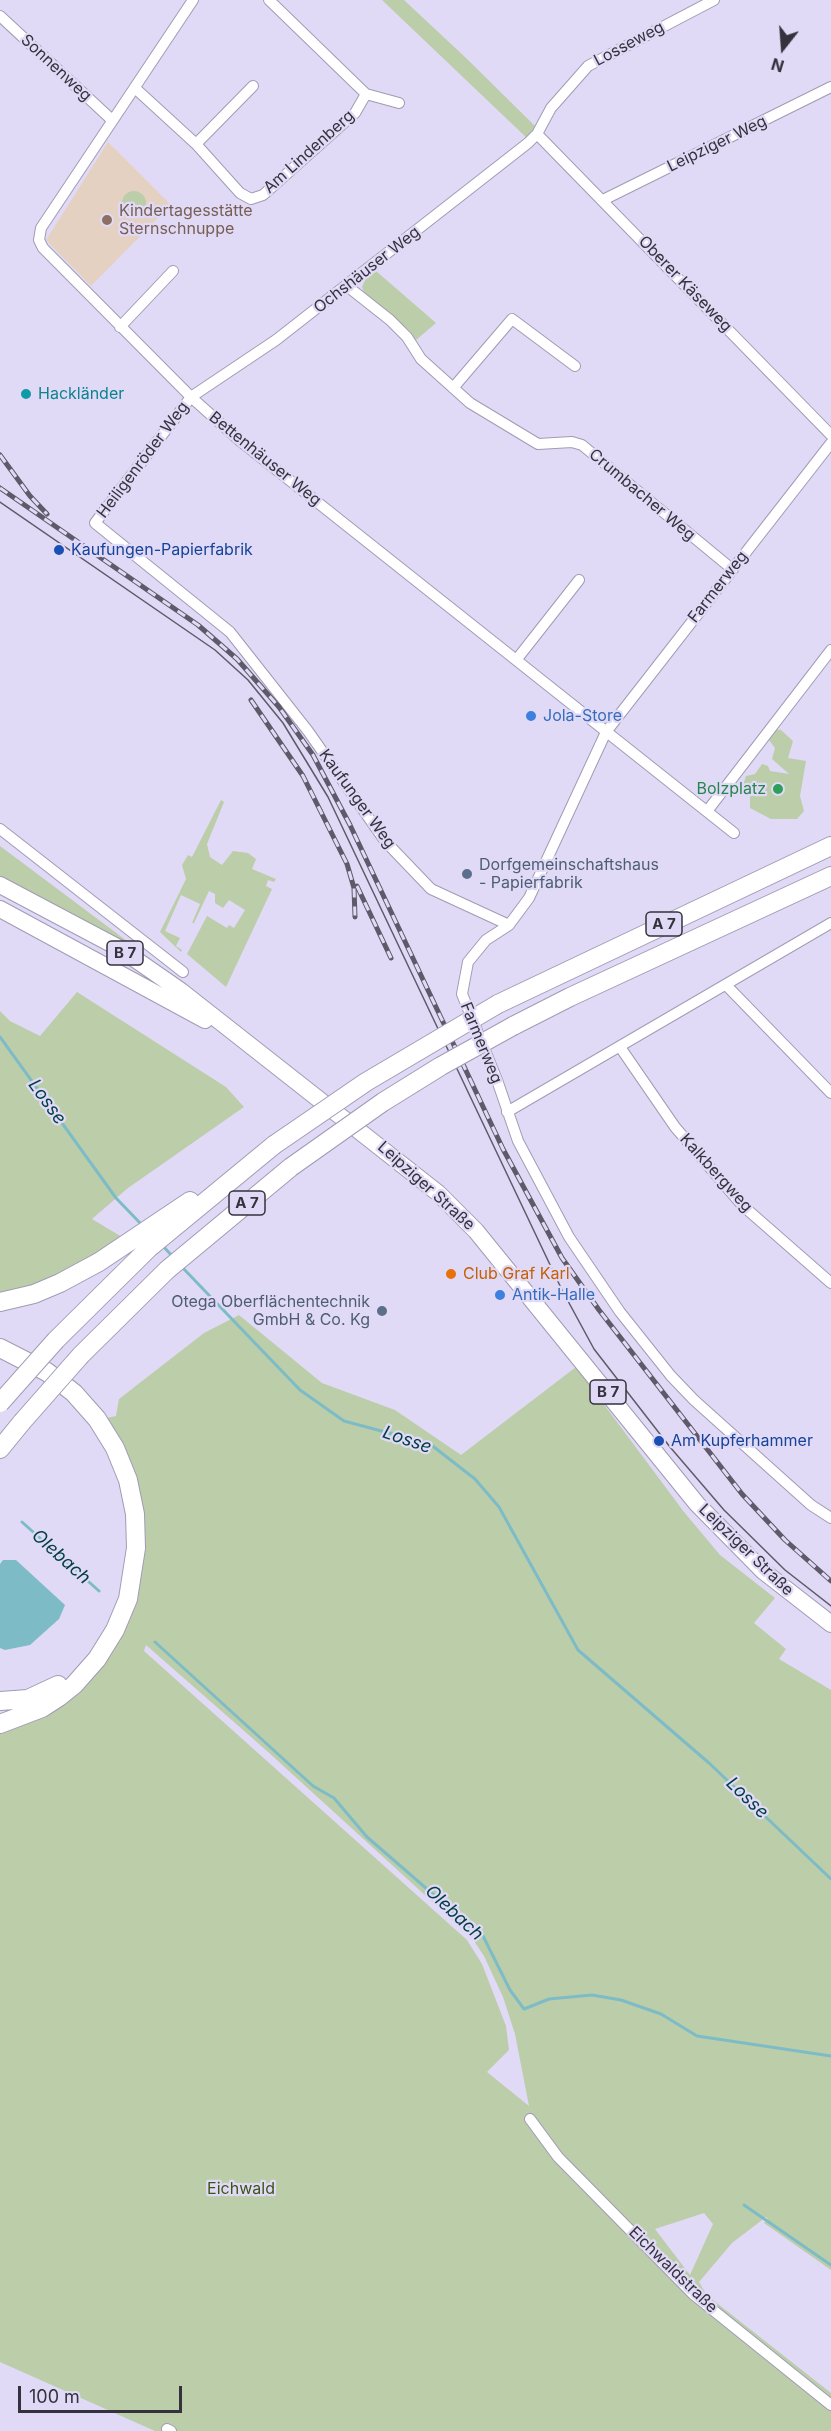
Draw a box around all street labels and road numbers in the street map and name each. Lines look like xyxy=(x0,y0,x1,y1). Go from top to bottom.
street label: Losseweg xyxy=(591,18,667,70)
street label: Sonnenweg xyxy=(17,30,95,106)
street label: Am Lindenberg xyxy=(260,106,358,198)
street label: Leipziger Weg xyxy=(664,112,770,176)
street label: Ochshäuser Weg xyxy=(310,223,424,317)
street label: Oberer Käseweg xyxy=(634,232,736,336)
street label: Heiligenröder Weg xyxy=(93,398,193,522)
street label: Bettenhäuser Weg xyxy=(205,408,325,510)
street label: Crumbacher Weg xyxy=(585,445,699,545)
street label: Farmerweg xyxy=(684,547,752,627)
street label: Kaufunger Weg xyxy=(315,746,399,852)
road number: A 7 xyxy=(646,912,682,936)
road number: B 7 xyxy=(107,941,143,965)
street label: Farmerweg xyxy=(456,1000,506,1086)
street label: Kalkbergweg xyxy=(676,1130,756,1216)
street label: Leipziger Straße xyxy=(374,1137,478,1235)
road number: A 7 xyxy=(229,1191,265,1215)
road number: B 7 xyxy=(590,1380,626,1404)
street label: Leipziger Straße xyxy=(695,1500,797,1600)
street label: Eichwaldstraße xyxy=(625,2223,721,2317)

